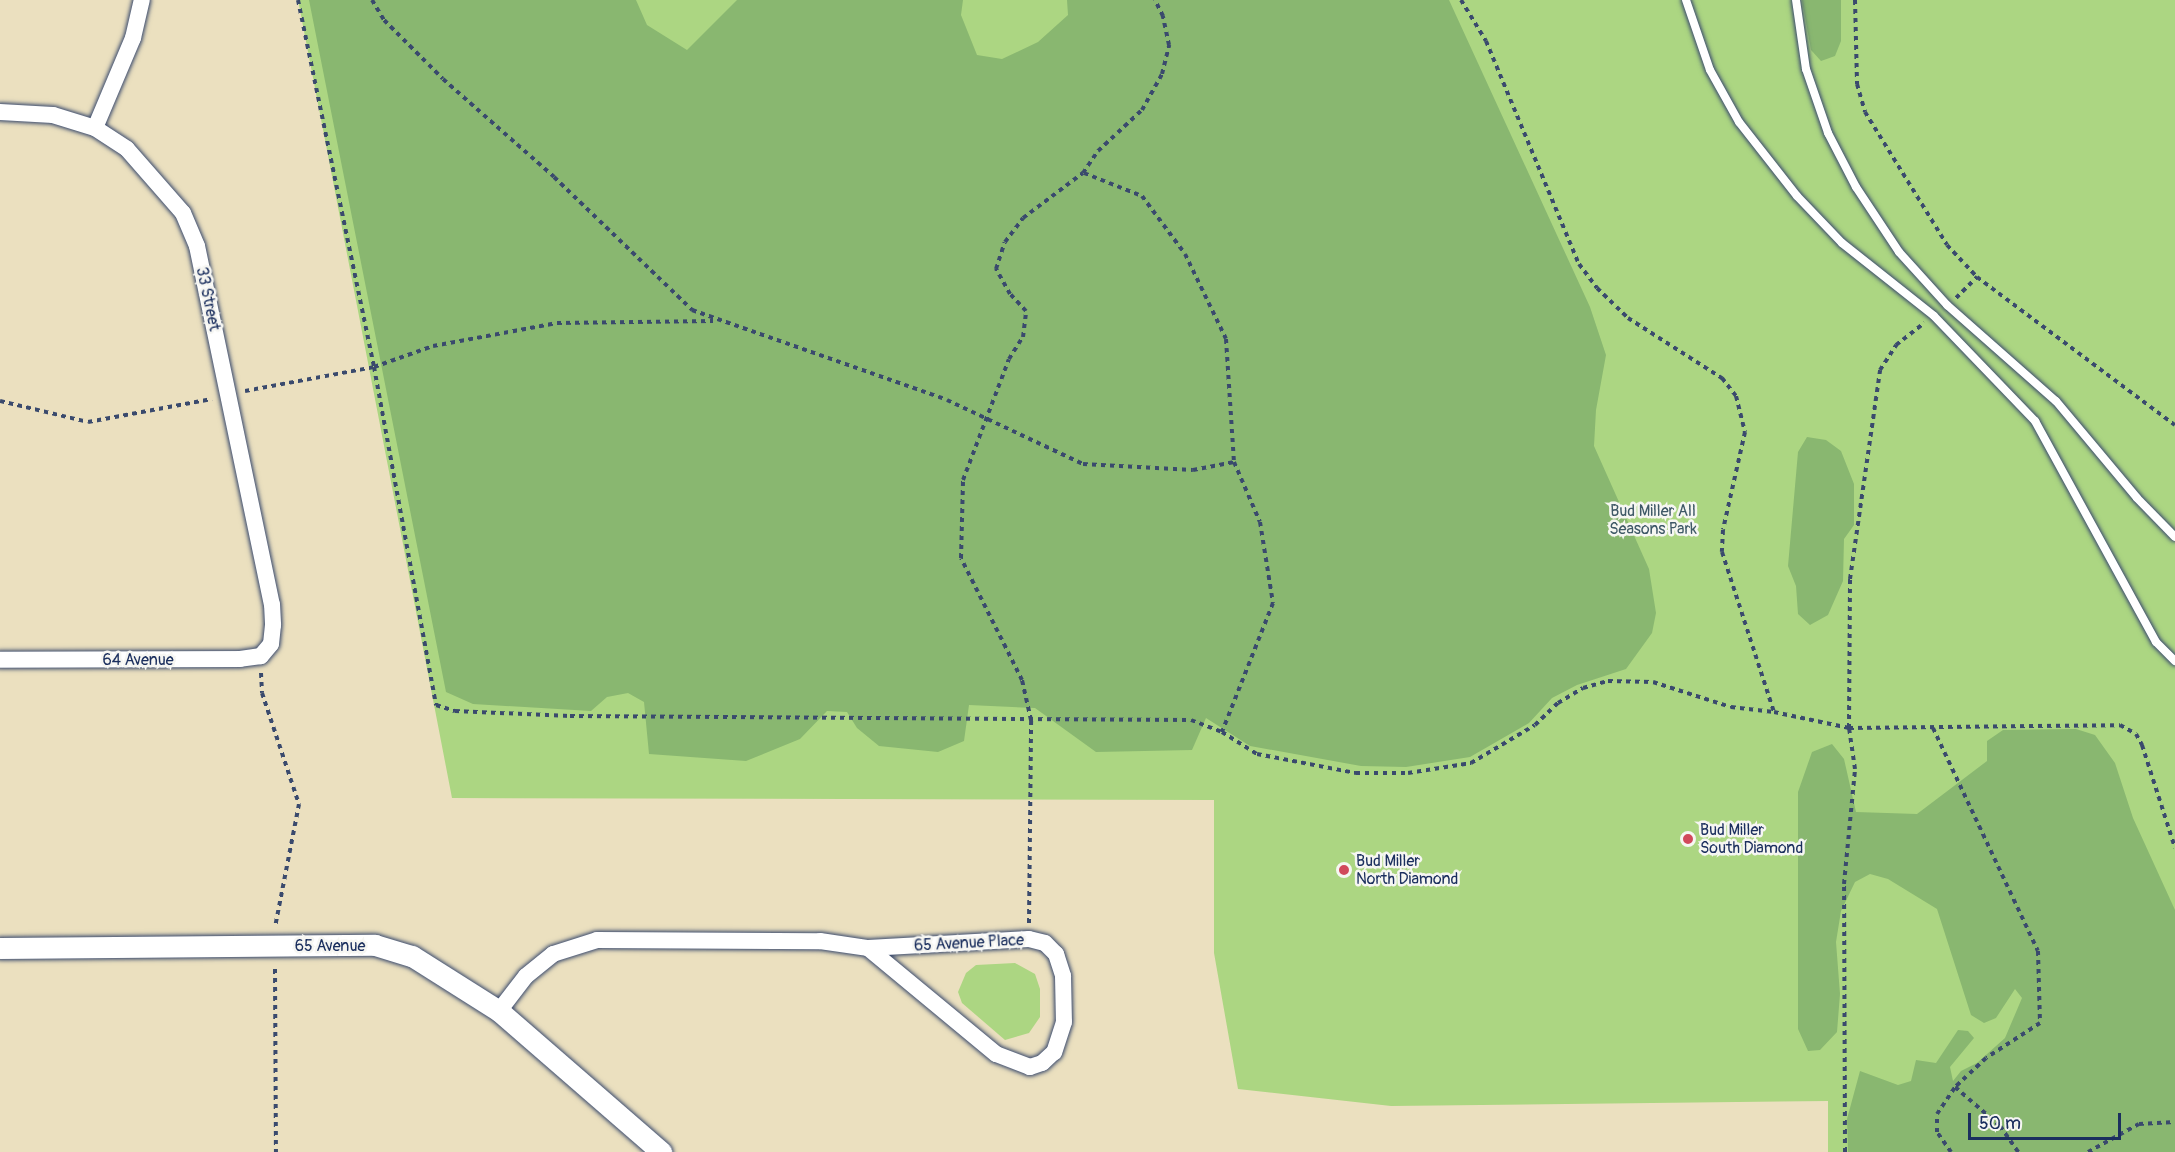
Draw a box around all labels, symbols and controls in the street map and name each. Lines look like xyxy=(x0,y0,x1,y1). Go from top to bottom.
street label: 33 Street xyxy=(192,265,224,333)
park label: Bud Miller All Seasons Park xyxy=(1609,501,1697,539)
street label: 64 Avenue xyxy=(102,650,174,670)
place label: Bud Miller South Diamond xyxy=(1700,820,1803,858)
marker: Bud Miller South Diamond xyxy=(1681,832,1695,846)
place label: Bud Miller North Diamond xyxy=(1356,851,1458,889)
marker: Bud Miller North Diamond xyxy=(1337,863,1351,877)
street label: 65 Avenue Place xyxy=(913,931,1025,955)
street label: 65 Avenue xyxy=(295,936,365,956)
scale bar xyxy=(1971,1101,2124,1139)
text: 50 m xyxy=(1979,1112,2021,1135)

